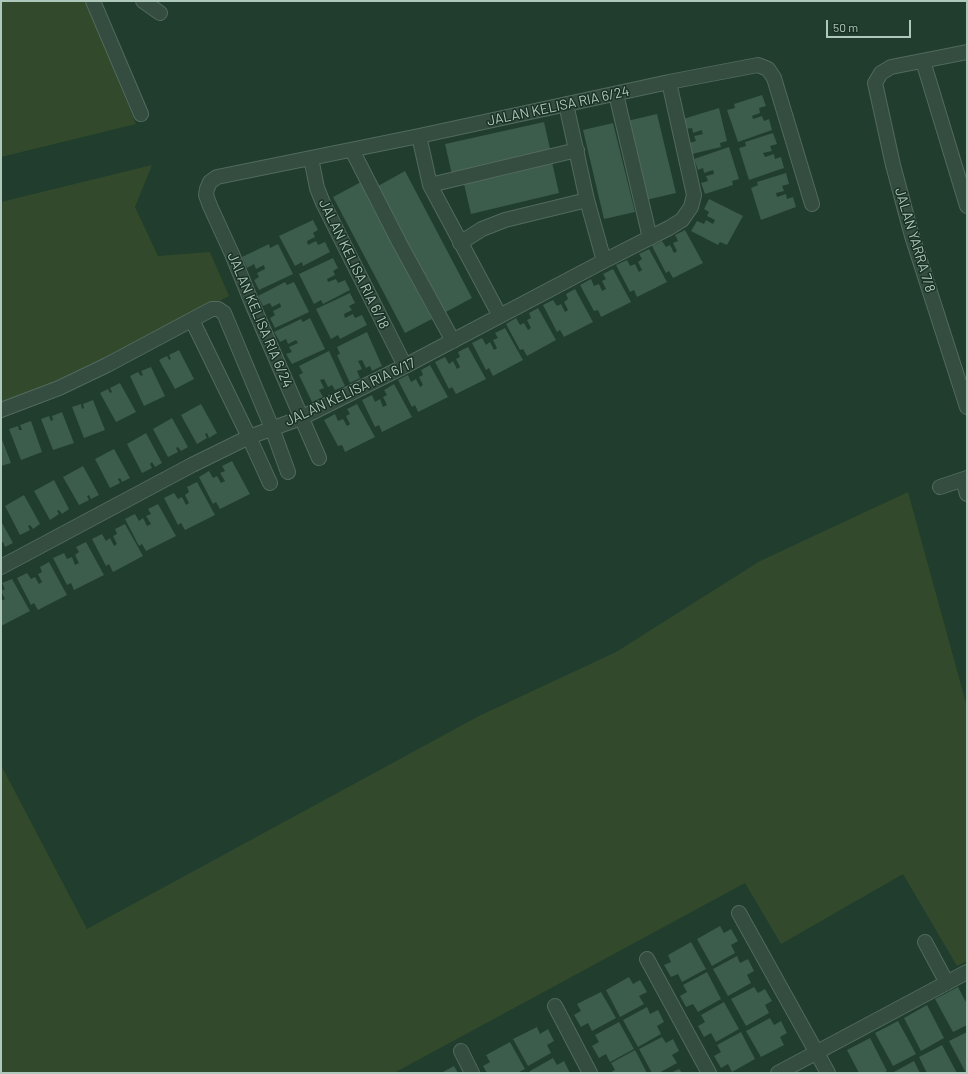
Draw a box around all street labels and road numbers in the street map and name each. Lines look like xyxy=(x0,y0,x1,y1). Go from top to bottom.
street label: JALAN KELISA RIA 6/24 xyxy=(485,83,631,129)
street label: JALAN YARRA 7/8 xyxy=(891,186,939,294)
street label: JALAN KELISA RIA 6/18 xyxy=(315,196,393,332)
street label: JALAN KELISA RIA 6/24 xyxy=(224,250,296,390)
street label: JALAN KELISA RIA 6/17 xyxy=(282,354,418,430)

